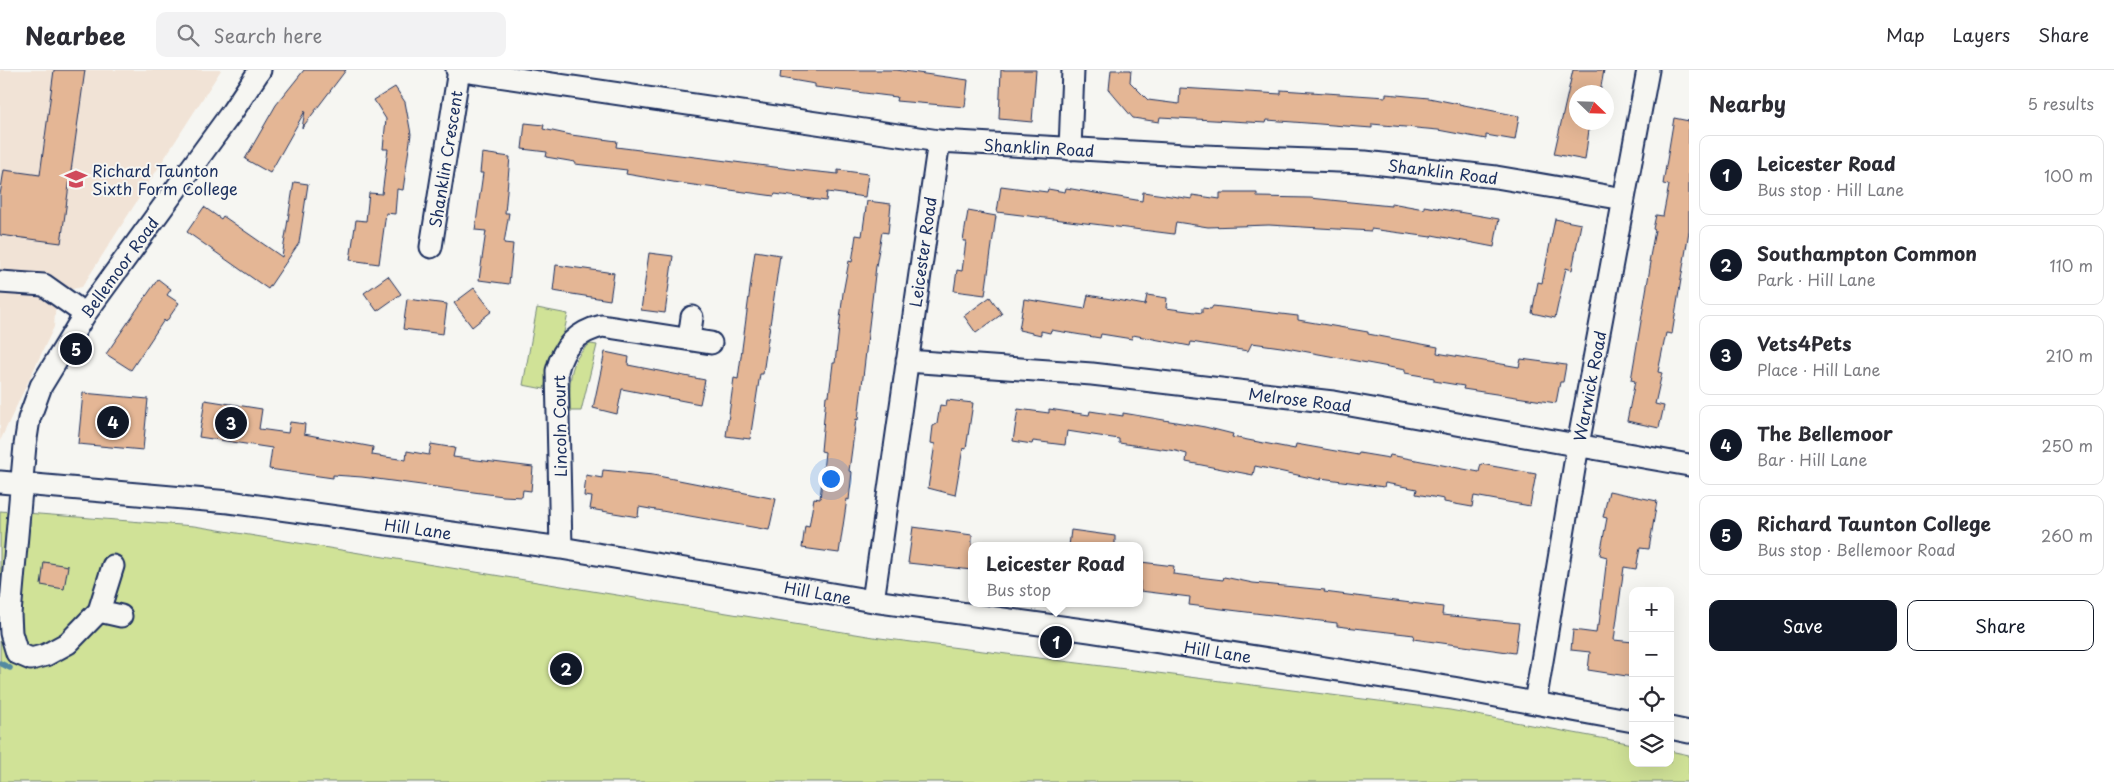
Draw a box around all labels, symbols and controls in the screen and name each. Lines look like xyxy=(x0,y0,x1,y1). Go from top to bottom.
search box xyxy=(156,12,506,57)
text: Nearbee xyxy=(25,17,126,53)
icon: search xyxy=(174,21,202,49)
text: Search here xyxy=(214,21,322,49)
text: Map xyxy=(1886,21,1925,48)
text: Layers xyxy=(1953,21,2010,48)
text: Share xyxy=(2038,21,2089,48)
north arrow xyxy=(1569,85,1614,130)
text: Nearby xyxy=(1709,87,1786,119)
street label: Shanklin Crescent xyxy=(422,88,468,229)
text: 5 results xyxy=(2027,91,2094,115)
street label: Shanklin Road xyxy=(983,132,1095,162)
text: Leicester Road xyxy=(1757,149,1896,177)
street label: Shanklin Road xyxy=(1387,152,1499,190)
place label: Richard Taunton Sixth Form College xyxy=(92,158,238,200)
text: 1 xyxy=(1722,163,1730,187)
text: 100 m xyxy=(2044,163,2093,187)
school or university icon: Richard Taunton Sixth Form College xyxy=(63,166,89,192)
text: Bus stop · Hill Lane xyxy=(1757,177,1904,201)
street label: Leicester Road xyxy=(902,195,942,309)
street label: Bellemoor Road xyxy=(74,212,164,322)
text: Southampton Common xyxy=(1757,239,1977,267)
text: 2 xyxy=(1720,253,1732,277)
text: 110 m xyxy=(2050,253,2093,277)
text: Park · Hill Lane xyxy=(1757,267,1876,291)
street label: Warwick Road xyxy=(1567,329,1611,443)
text: Vets4Pets xyxy=(1757,329,1851,357)
pin: 5 xyxy=(60,330,92,368)
text: 3 xyxy=(1721,343,1731,367)
text: 210 m xyxy=(2045,343,2093,367)
text: Place · Hill Lane xyxy=(1757,357,1881,381)
street label: Lincoln Court xyxy=(546,374,572,477)
street label: Melrose Road xyxy=(1247,381,1353,417)
pin: 4 xyxy=(97,403,129,441)
pin: 3 xyxy=(215,404,247,442)
text: The Bellemoor xyxy=(1757,419,1893,447)
text: 4 xyxy=(1721,433,1731,457)
text: 250 m xyxy=(2042,433,2093,457)
text: Bar · Hill Lane xyxy=(1757,447,1867,471)
your location xyxy=(818,466,844,492)
text: Richard Taunton College xyxy=(1757,509,1991,537)
street label: Hill Lane xyxy=(383,511,453,545)
text: 5 xyxy=(1721,523,1731,547)
text: 260 m xyxy=(2041,523,2093,547)
text: Bus stop · Bellemoor Road xyxy=(1757,537,1956,561)
popup xyxy=(968,542,1143,607)
text: Leicester Road xyxy=(986,549,1125,577)
street label: Hill Lane xyxy=(782,574,854,610)
text: Bus stop xyxy=(986,577,1051,601)
map controls xyxy=(1629,587,1674,767)
button: + xyxy=(1629,587,1674,632)
button: Save xyxy=(1709,600,1897,651)
button: Share xyxy=(1907,600,2094,651)
pin: 1 xyxy=(1040,623,1072,661)
button: − xyxy=(1629,632,1674,677)
street label: Hill Lane xyxy=(1183,634,1253,668)
pin: 2 xyxy=(550,650,582,688)
button: locate xyxy=(1629,677,1674,722)
button: layers xyxy=(1629,722,1674,767)

